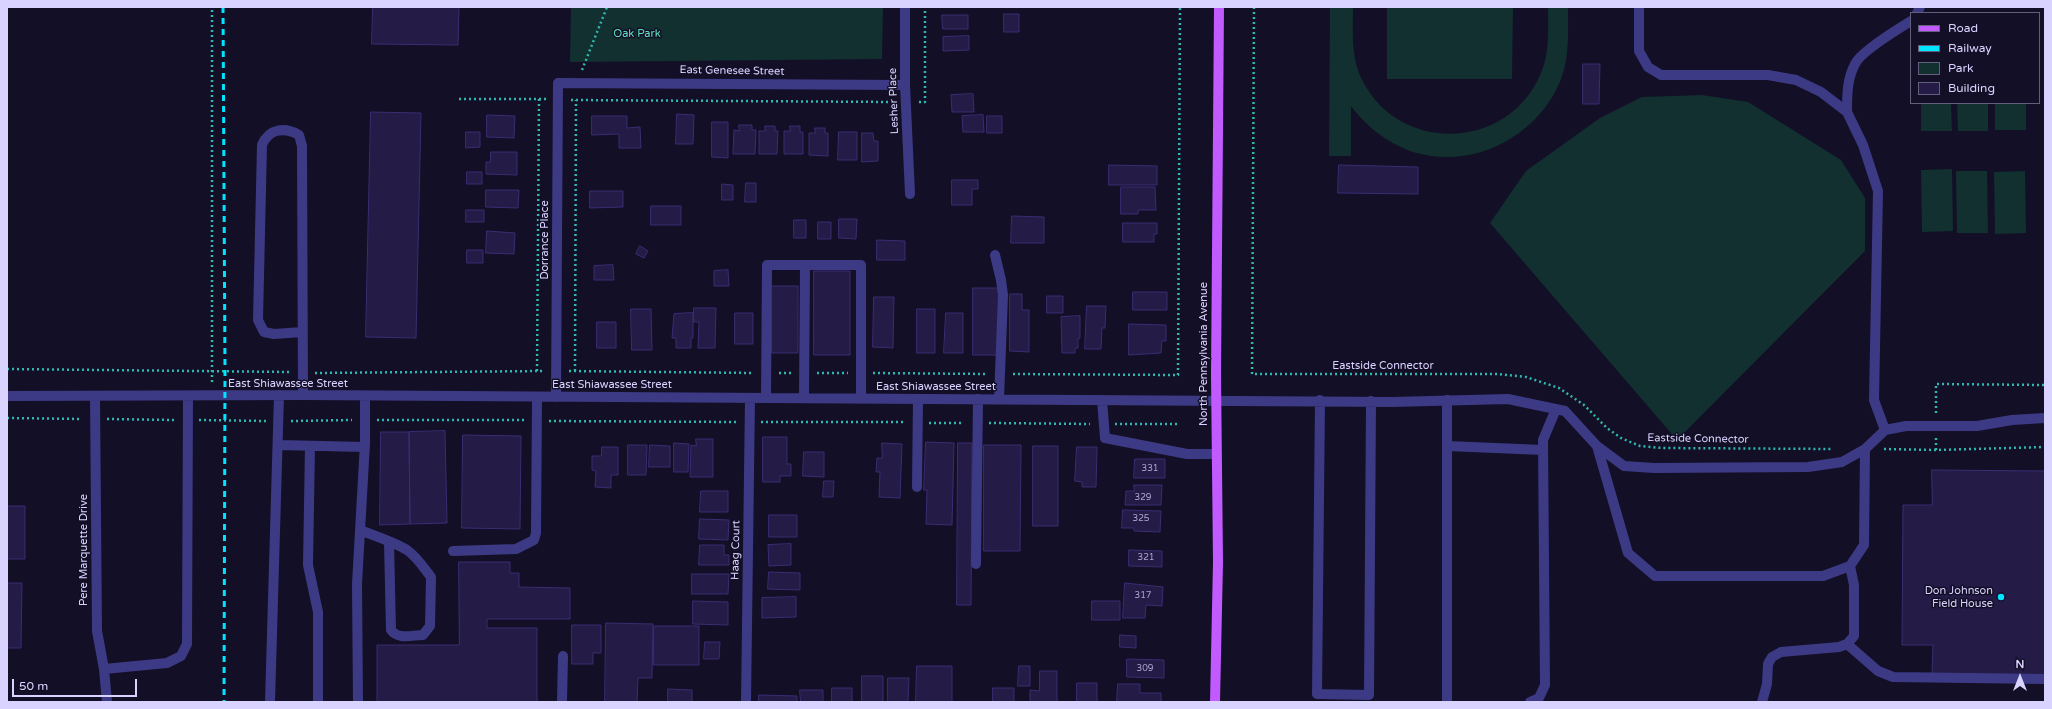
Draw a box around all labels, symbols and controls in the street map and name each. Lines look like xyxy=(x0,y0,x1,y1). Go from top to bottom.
legend xyxy=(1910,12,2040,104)
text: Road xyxy=(1948,21,1978,35)
park label: Oak Park xyxy=(613,27,661,41)
text: Railway xyxy=(1948,41,1992,55)
text: Park xyxy=(1948,61,1974,75)
street label: East Genesee Street xyxy=(679,63,785,79)
street label: Lesher Place xyxy=(886,68,902,134)
text: Building xyxy=(1948,81,1995,95)
street label: Dorrance Place xyxy=(538,200,552,280)
street label: North Pennsylvania Avenue xyxy=(1197,282,1211,426)
street label: Eastside Connector xyxy=(1332,359,1434,373)
street label: East Shiawassee Street xyxy=(228,377,348,391)
street label: East Shiawassee Street xyxy=(552,378,672,392)
street label: East Shiawassee Street xyxy=(876,380,996,394)
street label: Eastside Connector xyxy=(1647,432,1749,446)
house number: 331 xyxy=(1142,464,1158,474)
house number: 329 xyxy=(1135,493,1151,503)
street label: Pere Marquette Drive xyxy=(77,494,91,606)
house number: 325 xyxy=(1133,514,1149,524)
street label: Haag Court xyxy=(729,520,743,580)
house number: 321 xyxy=(1138,553,1154,563)
place label: Don Johnson Field House xyxy=(1925,584,1993,610)
house number: 317 xyxy=(1135,591,1151,601)
marker: Don Johnson Field House xyxy=(1996,592,2006,602)
north arrow xyxy=(2000,657,2040,697)
text: N xyxy=(2016,658,2024,671)
house number: 309 xyxy=(1137,664,1153,674)
scale bar xyxy=(14,671,139,697)
text: 50 m xyxy=(19,679,48,693)

